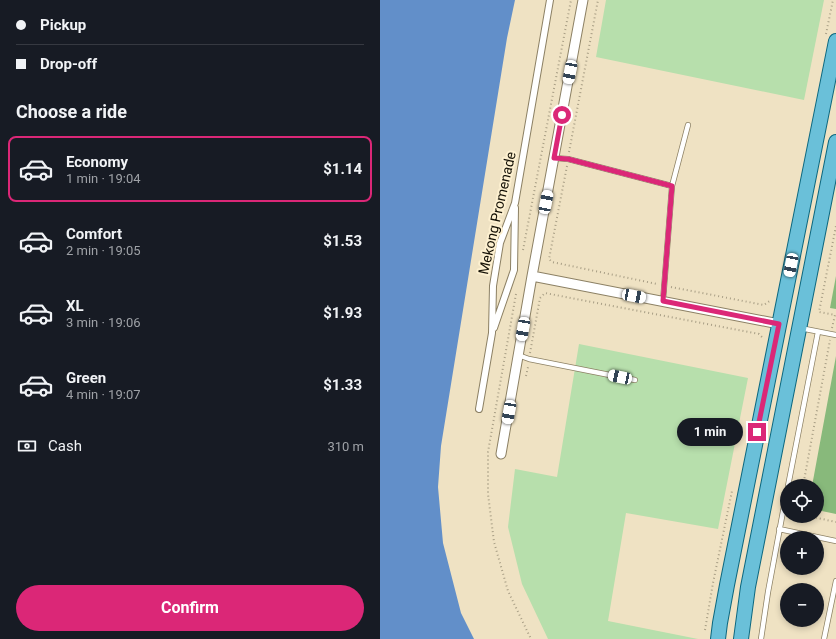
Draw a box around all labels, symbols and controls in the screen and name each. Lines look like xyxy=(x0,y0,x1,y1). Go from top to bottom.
text: Pickup xyxy=(40,16,86,34)
text: Drop-off xyxy=(40,55,97,73)
car xyxy=(562,59,578,85)
text: Choose a ride xyxy=(16,101,127,122)
route start xyxy=(553,106,571,124)
street label: Mekong Promenade xyxy=(475,150,519,276)
icon: car xyxy=(18,151,54,187)
text: Economy xyxy=(66,153,128,171)
text: $1.14 xyxy=(323,160,362,178)
text: 1 min · 19:04 xyxy=(66,171,141,186)
car xyxy=(538,189,554,215)
icon: car xyxy=(18,223,54,259)
text: Comfort xyxy=(66,225,122,243)
text: $1.53 xyxy=(323,232,362,250)
text: 2 min · 19:05 xyxy=(66,243,141,258)
car xyxy=(783,252,799,278)
car xyxy=(621,288,647,304)
icon: car xyxy=(18,295,54,331)
text: XL xyxy=(66,297,84,315)
text: $1.93 xyxy=(323,304,362,322)
text: 3 min · 19:06 xyxy=(66,315,141,330)
car xyxy=(515,316,531,342)
icon: car xyxy=(18,367,54,403)
text: Green xyxy=(66,369,106,387)
car xyxy=(607,369,633,385)
text: $1.33 xyxy=(323,376,362,394)
text: 4 min · 19:07 xyxy=(66,387,141,402)
car xyxy=(501,399,517,425)
callout: 1 min xyxy=(677,418,743,446)
route end xyxy=(748,423,766,441)
text: 1 min xyxy=(694,424,726,439)
icon: cash xyxy=(16,435,38,457)
text: Cash xyxy=(48,437,82,455)
text: 310 m xyxy=(327,439,364,454)
map controls xyxy=(780,479,824,627)
button: locate xyxy=(780,479,824,523)
button: + xyxy=(780,531,824,575)
button: − xyxy=(780,583,824,627)
button: Confirm xyxy=(16,585,364,631)

